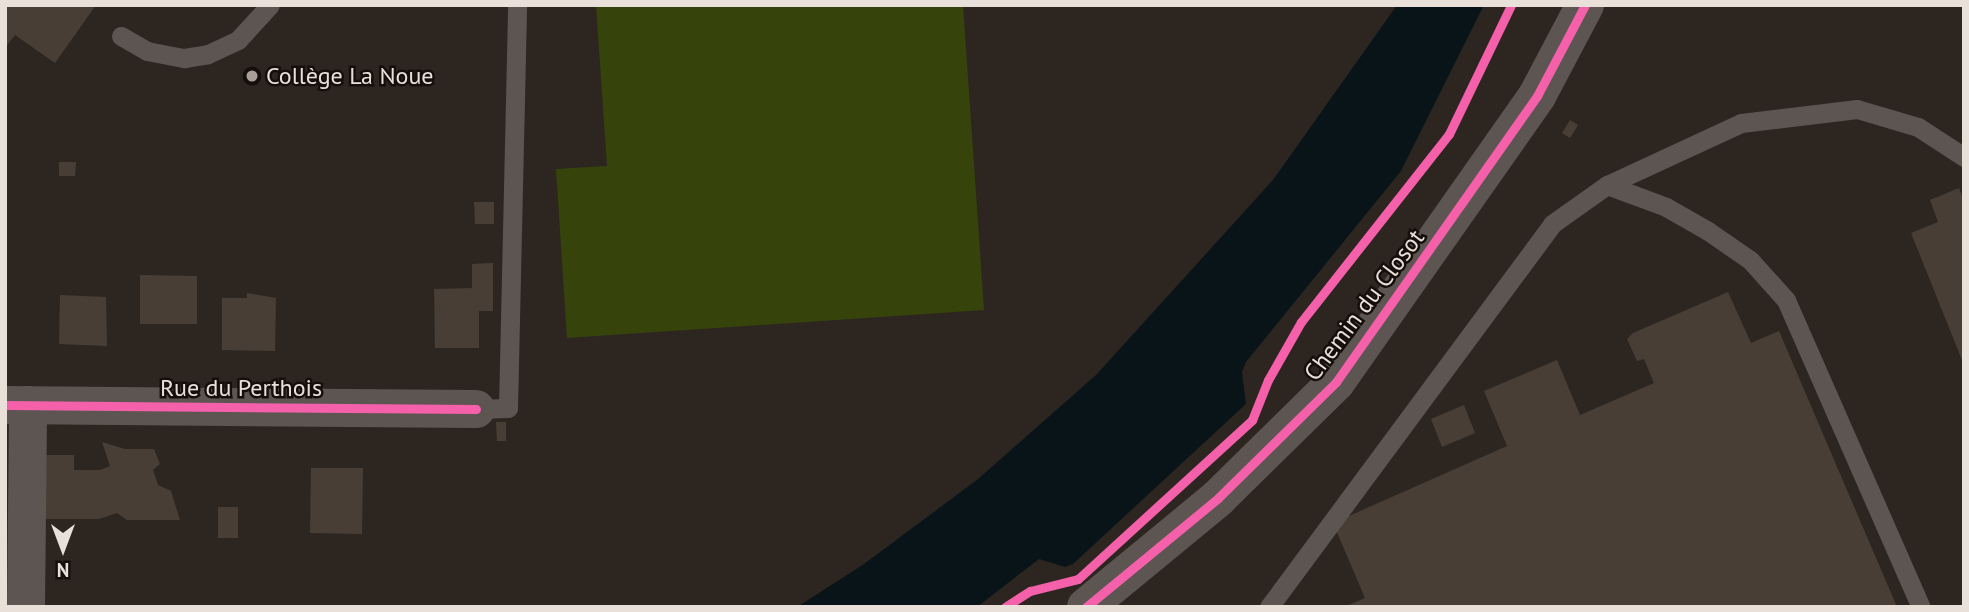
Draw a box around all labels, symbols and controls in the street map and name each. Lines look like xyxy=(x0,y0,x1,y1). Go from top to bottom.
place label: Collège La Noue xyxy=(266,62,434,90)
marker: Collège La Noue xyxy=(244,68,260,84)
street label: Chemin du Closot xyxy=(1298,224,1430,386)
street label: Rue du Perthois xyxy=(160,374,322,402)
north arrow xyxy=(28,514,98,584)
text: N xyxy=(57,558,69,582)

